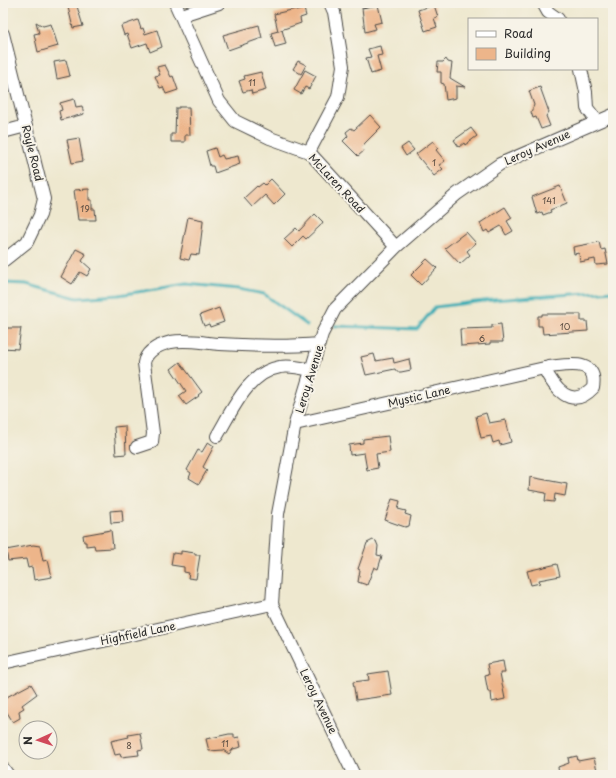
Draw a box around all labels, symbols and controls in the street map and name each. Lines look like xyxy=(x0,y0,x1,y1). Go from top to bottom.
legend xyxy=(468,18,598,70)
text: Road xyxy=(504,24,533,42)
text: Building xyxy=(504,44,551,62)
house number: 11 xyxy=(248,75,256,89)
street label: Royle Road xyxy=(18,123,48,183)
street label: Leroy Avenue xyxy=(501,125,573,169)
street label: McLaren Road xyxy=(305,149,369,217)
house number: 1 xyxy=(432,155,436,169)
house number: 141 xyxy=(542,193,556,207)
house number: 19 xyxy=(80,201,90,215)
house number: 10 xyxy=(560,319,571,333)
house number: 6 xyxy=(479,331,485,345)
street label: Leroy Avenue xyxy=(291,343,327,415)
street label: Mystic Lane xyxy=(386,381,452,411)
street label: Highfield Lane xyxy=(99,617,177,649)
street label: Leroy Avenue xyxy=(296,666,342,736)
north arrow xyxy=(18,720,58,760)
text: N xyxy=(19,735,36,745)
house number: 11 xyxy=(221,736,229,750)
house number: 8 xyxy=(126,738,132,752)

